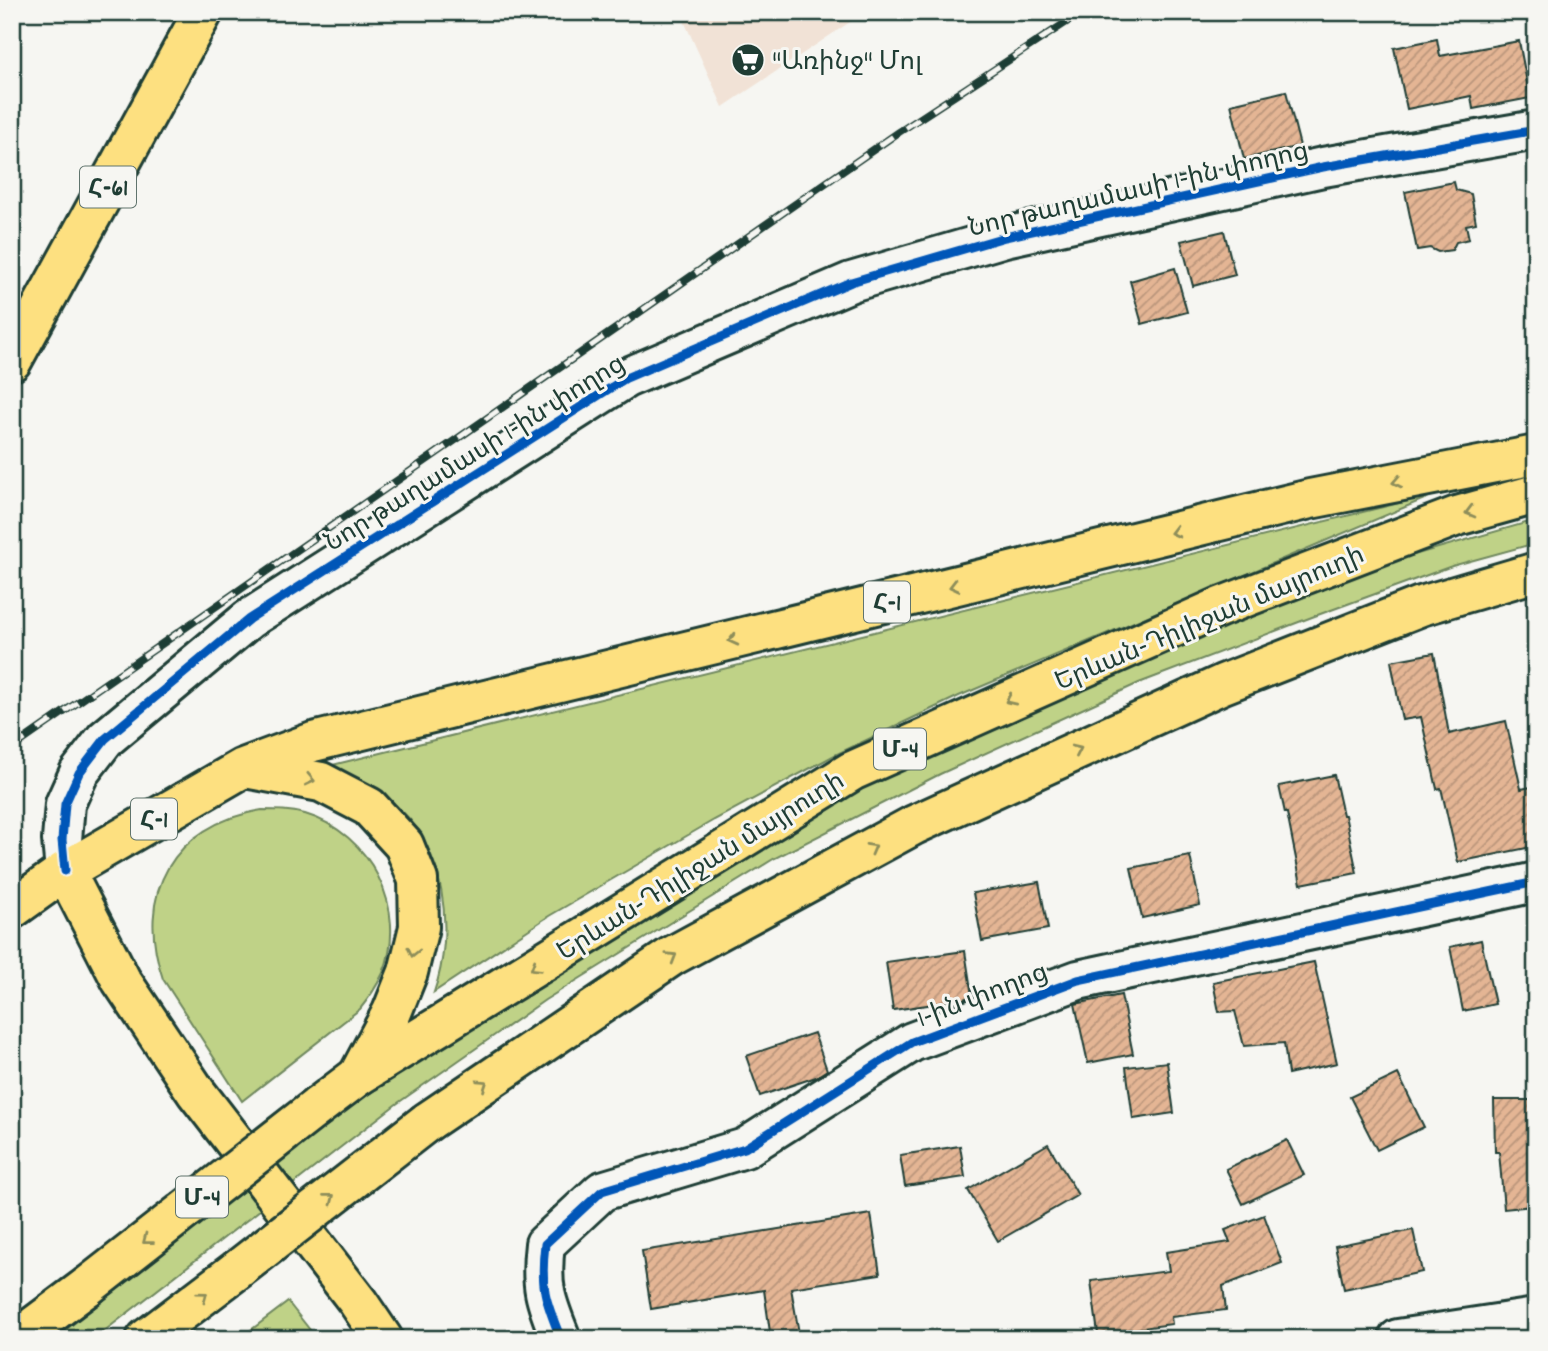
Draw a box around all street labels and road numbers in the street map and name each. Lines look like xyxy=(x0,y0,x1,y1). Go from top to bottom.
street label: Նոր թաղամասի 1-ին փողոց xyxy=(965,134,1313,249)
road number: Հ-61 xyxy=(80,167,136,208)
street label: Նոր թաղամասի 1-ին փողոց xyxy=(318,347,633,563)
street label: Երևան-Դիլիջան մայրուղի xyxy=(1050,538,1371,702)
road number: Հ-1 xyxy=(864,582,910,622)
road number: Մ-4 xyxy=(874,728,926,770)
street label: Երևան-Դիլիջան մայրուղի xyxy=(551,764,853,972)
road number: Հ-1 xyxy=(131,798,177,840)
street label: 1-ին փողոց xyxy=(912,955,1054,1039)
road number: Մ-4 xyxy=(176,1176,228,1218)

